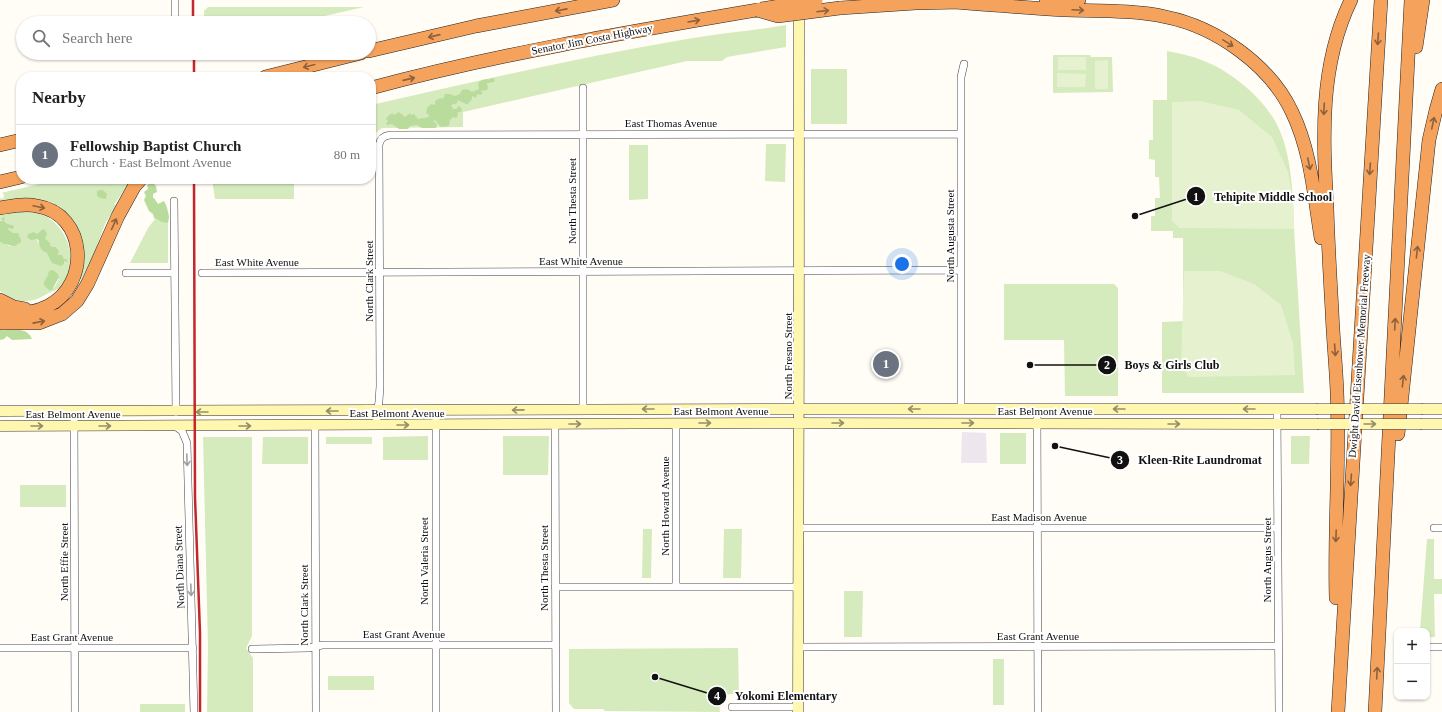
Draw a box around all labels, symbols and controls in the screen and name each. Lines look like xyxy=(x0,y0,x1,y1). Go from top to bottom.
one-way arrow xyxy=(555,6,568,14)
one-way arrow xyxy=(816,7,829,14)
one-way arrow xyxy=(1071,7,1084,14)
search box xyxy=(16,16,376,60)
one-way arrow xyxy=(687,16,700,24)
street label: Senator Jim Costa Highway xyxy=(530,21,654,57)
icon: search xyxy=(30,27,52,49)
text: Search here xyxy=(62,30,132,46)
one-way arrow xyxy=(1375,32,1382,45)
one-way arrow xyxy=(428,33,441,41)
one-way arrow xyxy=(1222,39,1233,47)
one-way arrow xyxy=(303,63,316,70)
one-way arrow xyxy=(402,75,415,82)
text: Nearby xyxy=(32,88,86,107)
one-way arrow xyxy=(1321,102,1328,115)
street label: East Thomas Avenue xyxy=(625,117,717,129)
one-way arrow xyxy=(1429,117,1437,130)
text: Fellowship Baptist Church xyxy=(70,138,241,154)
text: 1 xyxy=(42,147,48,162)
text: 80 m xyxy=(334,147,360,162)
text: Church · East Belmont Avenue xyxy=(70,155,232,170)
one-way arrow xyxy=(1305,157,1313,170)
street label: North Thesta Street xyxy=(566,158,578,244)
one-way arrow xyxy=(1367,162,1374,175)
callout: Tehipite Middle School xyxy=(1186,184,1340,208)
street label: North Augusta Street xyxy=(944,190,956,282)
text: 1 xyxy=(1193,190,1199,204)
text: Tehipite Middle School xyxy=(1214,190,1333,204)
one-way arrow xyxy=(32,203,45,211)
one-way arrow xyxy=(111,219,118,231)
street label: North Clark Street xyxy=(363,240,375,322)
one-way arrow xyxy=(1413,246,1421,259)
street label: Dwight David Eisenhower Memorial Freeway xyxy=(1346,253,1372,458)
your location xyxy=(892,254,912,274)
street label: East White Avenue xyxy=(539,255,623,267)
street label: East White Avenue xyxy=(215,256,299,268)
street label: North Fresno Street xyxy=(782,313,794,399)
one-way arrow xyxy=(32,318,45,326)
one-way arrow xyxy=(1392,318,1399,331)
one-way arrow xyxy=(1331,343,1338,356)
pin: 1 xyxy=(873,349,899,379)
callout: Boys & Girls Club xyxy=(1097,353,1228,377)
text: 2 xyxy=(1104,358,1110,372)
text: Boys & Girls Club xyxy=(1124,358,1220,372)
one-way arrow xyxy=(1400,375,1407,388)
one-way arrow xyxy=(642,405,655,413)
street label: East Belmont Avenue xyxy=(673,405,769,417)
one-way arrow xyxy=(908,405,921,413)
street label: East Belmont Avenue xyxy=(997,405,1093,417)
one-way arrow xyxy=(1113,405,1126,413)
one-way arrow xyxy=(1243,405,1256,413)
one-way arrow xyxy=(512,406,525,414)
one-way arrow xyxy=(326,407,339,415)
street label: East Belmont Avenue xyxy=(349,407,445,419)
street label: East Belmont Avenue xyxy=(25,408,121,420)
one-way arrow xyxy=(196,408,209,416)
one-way arrow xyxy=(698,419,711,427)
one-way arrow xyxy=(831,419,844,427)
one-way arrow xyxy=(961,419,974,427)
one-way arrow xyxy=(568,420,581,428)
one-way arrow xyxy=(1167,420,1180,428)
one-way arrow xyxy=(1363,420,1376,428)
one-way arrow xyxy=(396,421,409,429)
one-way arrow xyxy=(30,422,43,430)
one-way arrow xyxy=(98,422,111,430)
one-way arrow xyxy=(238,422,251,430)
callout: Kleen-Rite Laundromat xyxy=(1110,448,1269,472)
one-way arrow xyxy=(183,453,191,466)
text: 3 xyxy=(1117,453,1123,467)
text: Kleen-Rite Laundromat xyxy=(1138,453,1262,467)
street label: North Howard Avenue xyxy=(659,456,671,556)
one-way arrow xyxy=(1347,473,1355,486)
street label: East Madison Avenue xyxy=(991,511,1087,523)
street label: North Valeria Street xyxy=(418,517,430,605)
street label: North Angus Street xyxy=(1261,518,1273,602)
street label: North Effie Street xyxy=(58,523,70,601)
street label: North Diana Street xyxy=(172,525,186,609)
street label: North Thesta Street xyxy=(538,525,550,611)
one-way arrow xyxy=(1332,529,1339,542)
street label: North Clark Street xyxy=(298,564,310,646)
one-way arrow xyxy=(187,583,194,596)
street label: East Grant Avenue xyxy=(363,628,445,640)
map controls xyxy=(1394,628,1430,700)
button: + xyxy=(1394,628,1430,664)
street label: East Grant Avenue xyxy=(997,630,1079,642)
street label: East Grant Avenue xyxy=(31,631,113,643)
button: − xyxy=(1394,664,1430,700)
one-way arrow xyxy=(1373,667,1381,680)
callout: Yokomi Elementary xyxy=(707,684,845,708)
text: 4 xyxy=(714,689,720,703)
text: Yokomi Elementary xyxy=(735,689,837,703)

